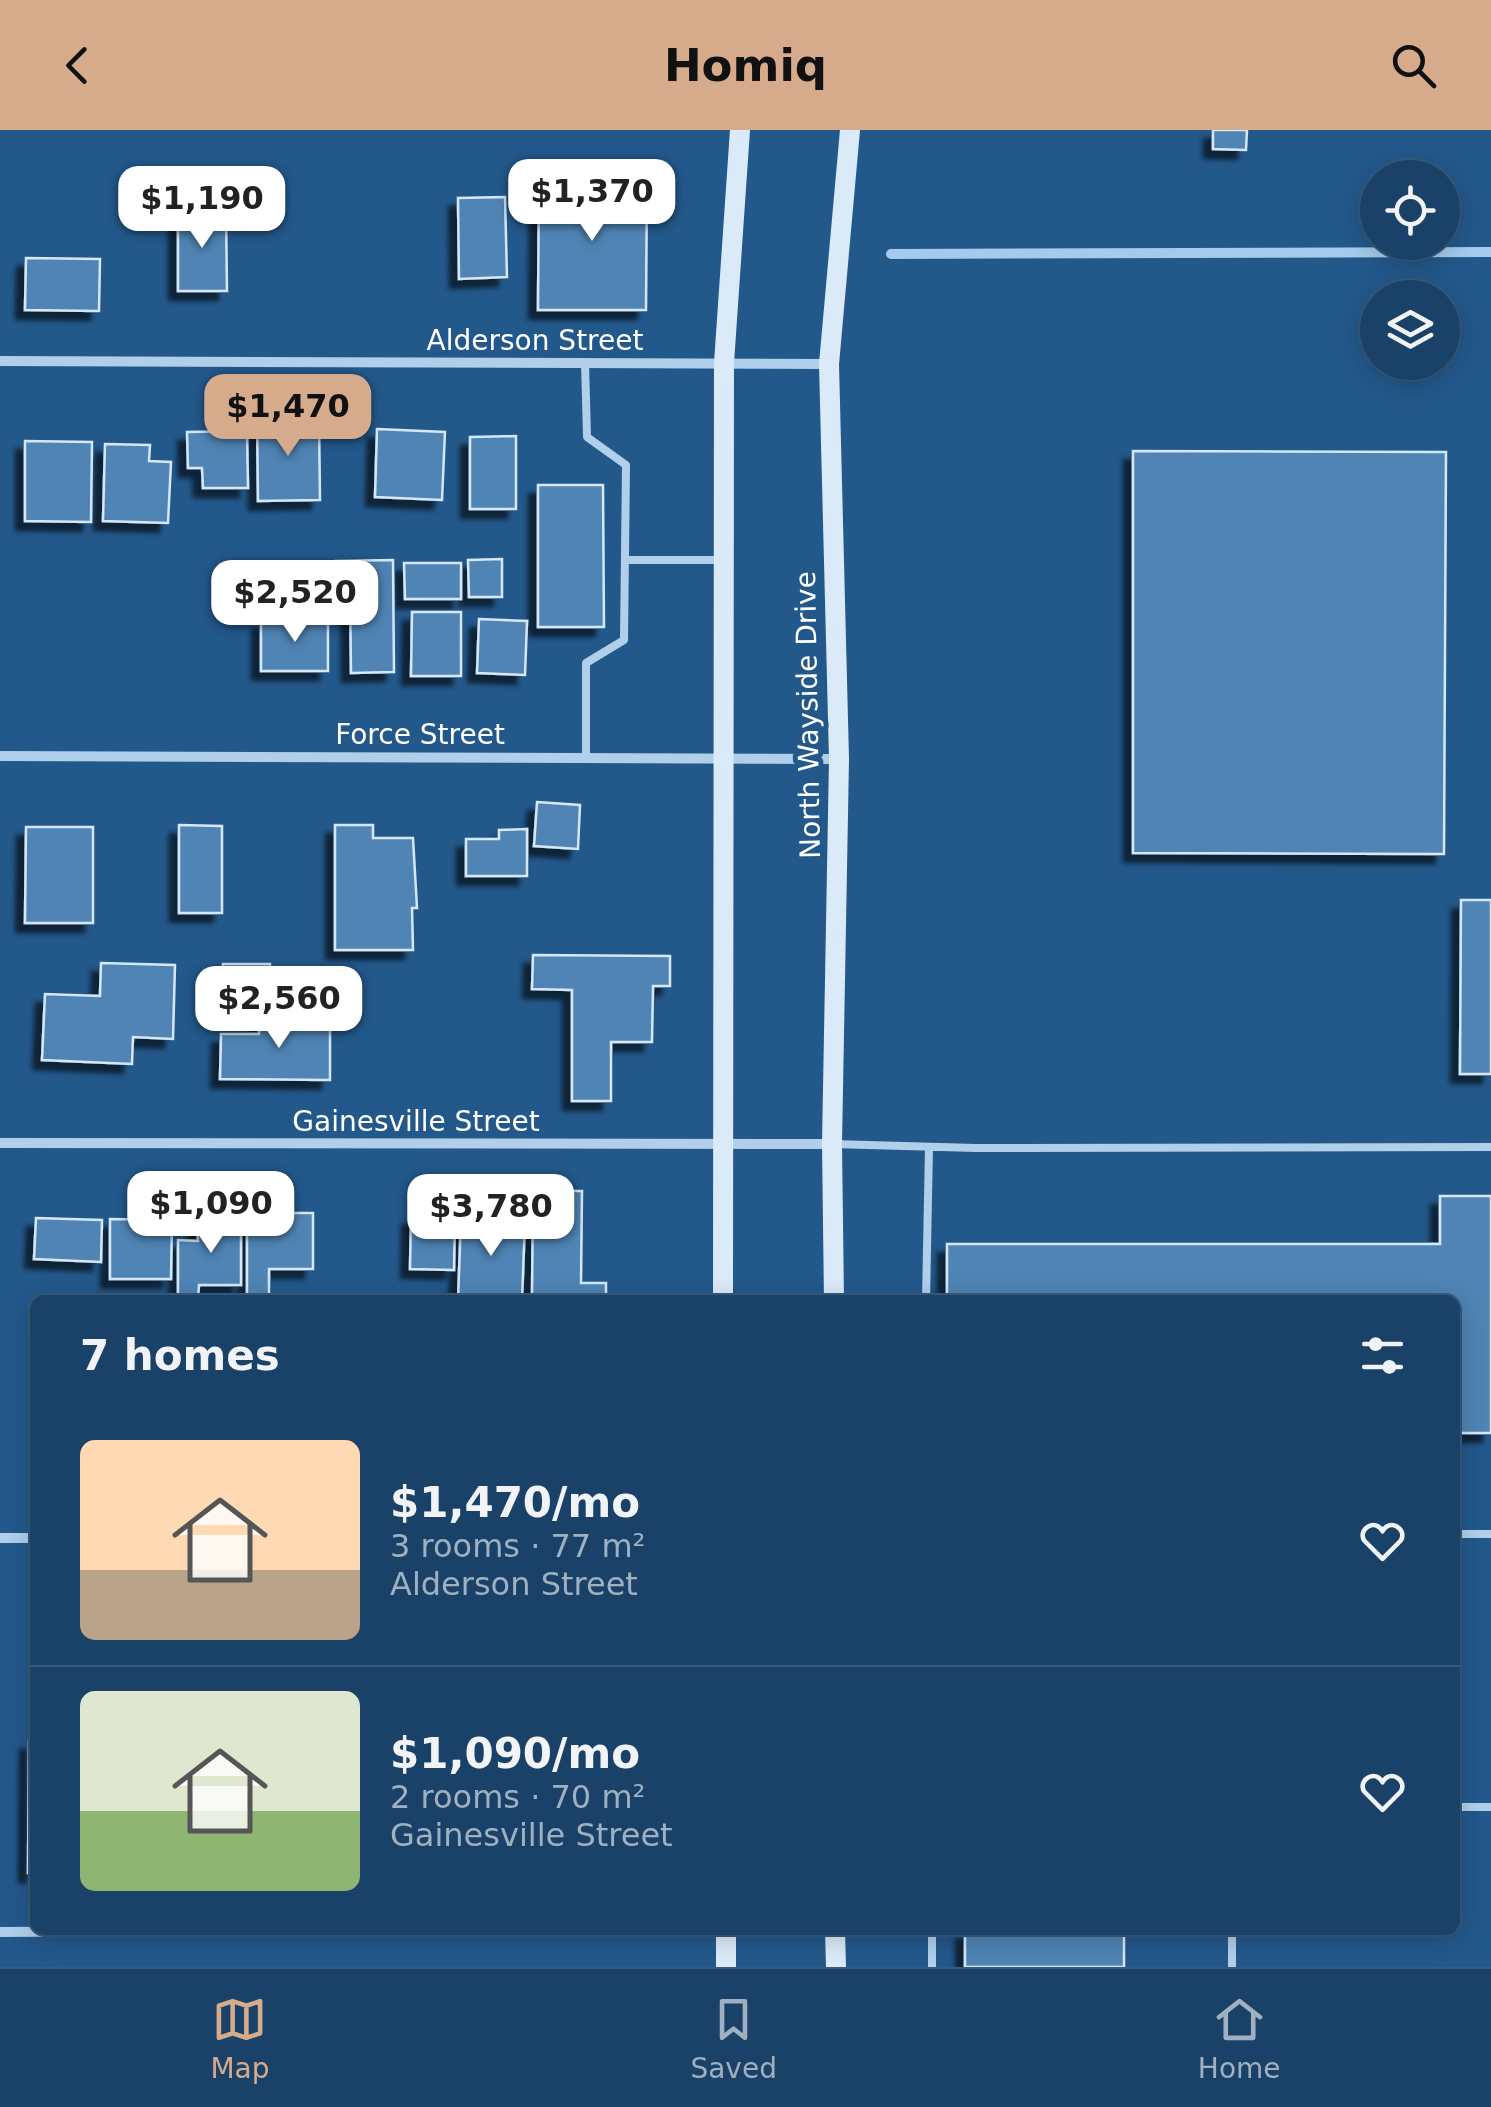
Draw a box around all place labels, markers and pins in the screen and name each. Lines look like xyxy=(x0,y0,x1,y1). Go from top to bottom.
pin: $1,370 xyxy=(511,159,673,244)
pin: $1,190 xyxy=(121,166,283,251)
pin: $1,470 xyxy=(207,374,369,459)
pin: $2,520 xyxy=(214,560,376,645)
pin: $2,560 xyxy=(198,966,360,1051)
pin: $1,090 xyxy=(130,1171,292,1256)
pin: $3,780 xyxy=(410,1174,572,1259)

